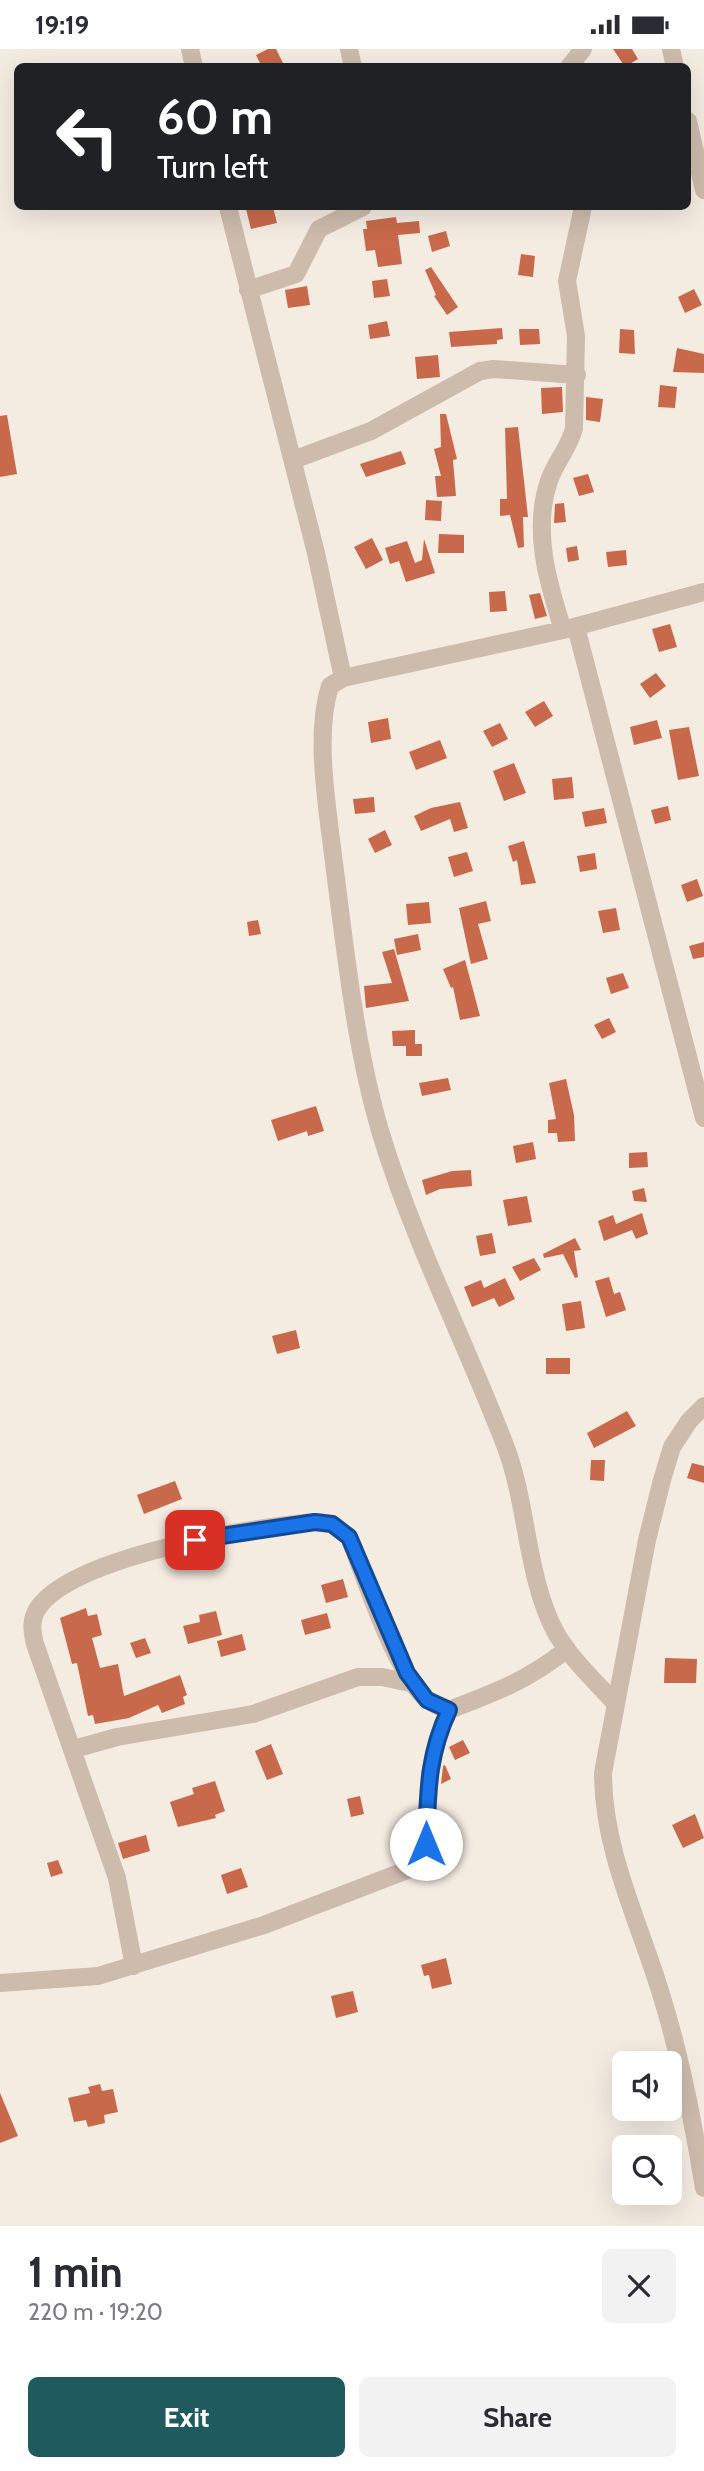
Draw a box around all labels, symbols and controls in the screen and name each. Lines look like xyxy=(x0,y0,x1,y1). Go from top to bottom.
text: 19:19 xyxy=(35,9,89,41)
text: 60 m xyxy=(157,87,273,146)
icon: left xyxy=(42,91,133,182)
text: Turn left xyxy=(157,147,268,186)
pin xyxy=(165,1510,225,1570)
icon: arrive xyxy=(176,1521,214,1559)
position arrow xyxy=(389,1807,463,1881)
map controls xyxy=(612,2051,682,2205)
button: sound xyxy=(612,2051,682,2121)
button: search xyxy=(612,2135,682,2205)
text: 1 min xyxy=(28,2246,123,2298)
button: close xyxy=(602,2249,676,2323)
text: 220 m · 19:20 xyxy=(28,2298,163,2326)
button: Exit xyxy=(28,2377,345,2457)
button: Share xyxy=(359,2377,676,2457)

